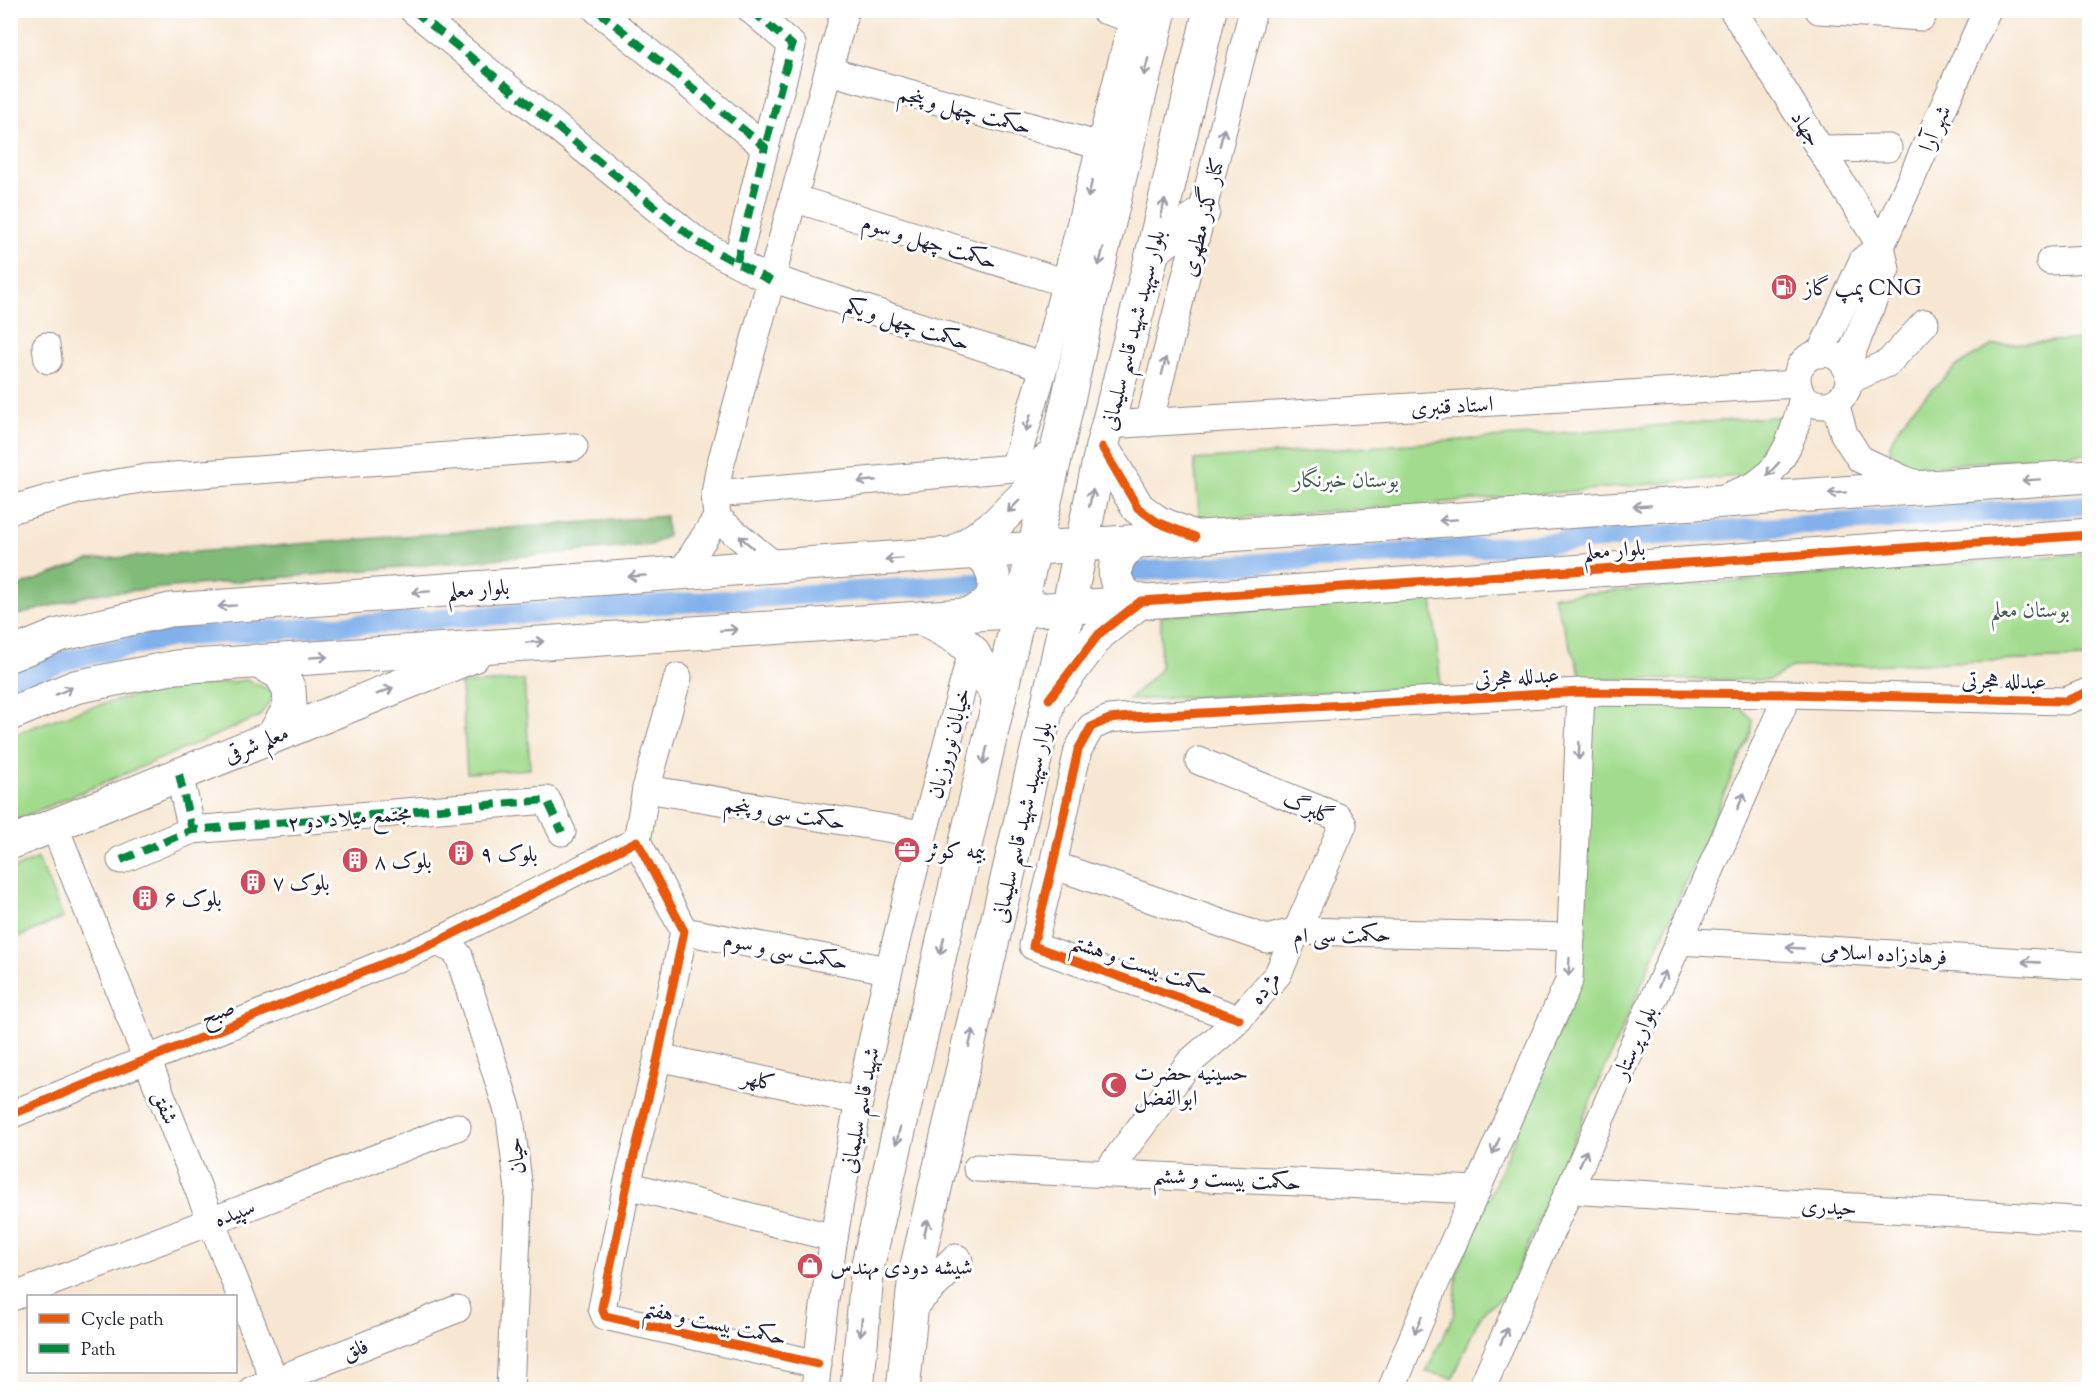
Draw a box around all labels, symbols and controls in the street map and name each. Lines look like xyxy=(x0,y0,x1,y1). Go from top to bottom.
one-way arrow xyxy=(1140,58,1152,77)
street label: حکمت چهل و پنجم xyxy=(894,79,1034,147)
street label: شهر آرا xyxy=(1912,101,1961,158)
street label: جهاد xyxy=(1781,105,1828,154)
one-way arrow xyxy=(1216,127,1228,146)
street label: کنار گذر مطهری xyxy=(1173,154,1235,281)
one-way arrow xyxy=(1083,180,1095,199)
one-way arrow xyxy=(1158,198,1170,217)
street label: حکمت چهل و سوم xyxy=(857,208,1001,281)
street label: بلوار سپهبد شهید قاسم سلیمانی xyxy=(1094,227,1178,435)
one-way arrow xyxy=(1094,247,1106,266)
fuel station icon: پمپ گاز CNG xyxy=(1769,272,1799,302)
place label: پمپ گاز CNG xyxy=(1802,274,1922,306)
street label: حکمت چهل و یکم xyxy=(840,291,974,363)
one-way arrow xyxy=(1158,357,1170,376)
street label: استاد قنبری xyxy=(1410,390,1494,426)
one-way arrow xyxy=(1022,413,1033,432)
one-way arrow xyxy=(1765,461,1780,476)
park label: بوستان خبرنگار xyxy=(1291,466,1399,498)
one-way arrow xyxy=(2022,475,2042,486)
one-way arrow xyxy=(858,476,877,487)
one-way arrow xyxy=(1827,488,1847,499)
one-way arrow xyxy=(1086,489,1097,508)
one-way arrow xyxy=(1007,498,1021,513)
one-way arrow xyxy=(1633,501,1653,512)
one-way arrow xyxy=(1438,515,1458,526)
street label: بلوار معلم xyxy=(1582,534,1647,574)
one-way arrow xyxy=(739,535,754,549)
one-way arrow xyxy=(884,553,904,564)
one-way arrow xyxy=(627,571,647,582)
street label: بلوار معلم xyxy=(446,573,511,613)
one-way arrow xyxy=(412,587,432,598)
park label: بوستان معلم xyxy=(1990,596,2070,632)
one-way arrow xyxy=(217,601,237,612)
one-way arrow xyxy=(719,624,739,635)
one-way arrow xyxy=(524,636,544,647)
one-way arrow xyxy=(309,651,329,662)
street label: عبدلله هجرتی xyxy=(1474,661,1560,697)
street label: عبدلله هجرتی xyxy=(1961,666,2047,700)
one-way arrow xyxy=(55,685,73,696)
one-way arrow xyxy=(376,685,394,696)
street label: خیابان نوروزیان xyxy=(921,685,981,803)
street label: معلم شرقی xyxy=(220,718,296,777)
street label: بلوار سپهبد شهید قاسم سلیمانی xyxy=(985,719,1066,927)
one-way arrow xyxy=(1573,740,1584,760)
one-way arrow xyxy=(979,746,991,765)
street label: گلبرگ xyxy=(1277,784,1338,835)
street label: حکمت سی و پنجم xyxy=(721,790,848,842)
one-way arrow xyxy=(1735,792,1747,810)
street label: مجتمع میلاد دو ۲ xyxy=(286,799,413,842)
office icon: بیمه کوثر xyxy=(892,835,922,865)
place label: بیمه کوثر xyxy=(924,837,986,869)
building icon: بلوک ۹ xyxy=(446,838,476,868)
place label: بلوک ۹ xyxy=(480,840,538,872)
building icon: بلوک ۸ xyxy=(340,845,370,875)
place label: بلوک ۸ xyxy=(374,847,432,879)
building icon: بلوک ۷ xyxy=(238,867,268,897)
place label: بلوک ۷ xyxy=(272,869,330,901)
building icon: بلوک ۶ xyxy=(130,883,160,913)
place label: بلوک ۶ xyxy=(164,885,222,917)
street label: حکمت سی ام xyxy=(1293,920,1391,955)
street label: حکمت سی و سوم xyxy=(720,925,851,982)
street label: حکمت بیست و هشتم xyxy=(1065,927,1218,1009)
one-way arrow xyxy=(935,936,947,955)
street label: فرهادزاده اسلامی xyxy=(1820,937,1948,975)
one-way arrow xyxy=(1785,942,1805,953)
one-way arrow xyxy=(1564,956,1575,976)
one-way arrow xyxy=(2022,957,2042,968)
street label: مژده xyxy=(1243,965,1290,1013)
one-way arrow xyxy=(1657,971,1668,989)
street label: صبح xyxy=(196,992,241,1036)
street label: بلوار پرستار xyxy=(1606,1001,1667,1087)
one-way arrow xyxy=(965,1029,977,1048)
street label: شهید قاسم سلیمانی xyxy=(834,1045,893,1177)
place label: حسینیه حضرت ابوالفضل xyxy=(1134,1059,1248,1116)
street label: کلهر xyxy=(737,1062,778,1101)
mosque icon: حسینیه حضرت ابوالفضل xyxy=(1099,1070,1129,1100)
street label: شفق xyxy=(142,1086,184,1130)
one-way arrow xyxy=(891,1126,903,1145)
street label: حیان xyxy=(500,1135,536,1176)
one-way arrow xyxy=(1490,1137,1501,1155)
one-way arrow xyxy=(1578,1149,1589,1167)
street label: حکمت بیست و ششم xyxy=(1152,1161,1302,1204)
street label: سپیده xyxy=(210,1192,260,1237)
street label: حیدری xyxy=(1800,1192,1858,1226)
one-way arrow xyxy=(921,1219,932,1238)
shop icon: شیشه دودی مهندس xyxy=(795,1251,825,1281)
place label: شیشه دودی مهندس xyxy=(830,1253,973,1285)
street label: حکمت بیست و هفتم xyxy=(639,1294,789,1359)
legend xyxy=(27,1295,237,1373)
text: Cycle path xyxy=(81,1308,164,1334)
one-way arrow xyxy=(1412,1315,1423,1334)
one-way arrow xyxy=(855,1317,866,1336)
one-way arrow xyxy=(1500,1327,1511,1345)
street label: فلق xyxy=(338,1332,374,1371)
text: Path xyxy=(81,1338,116,1364)

